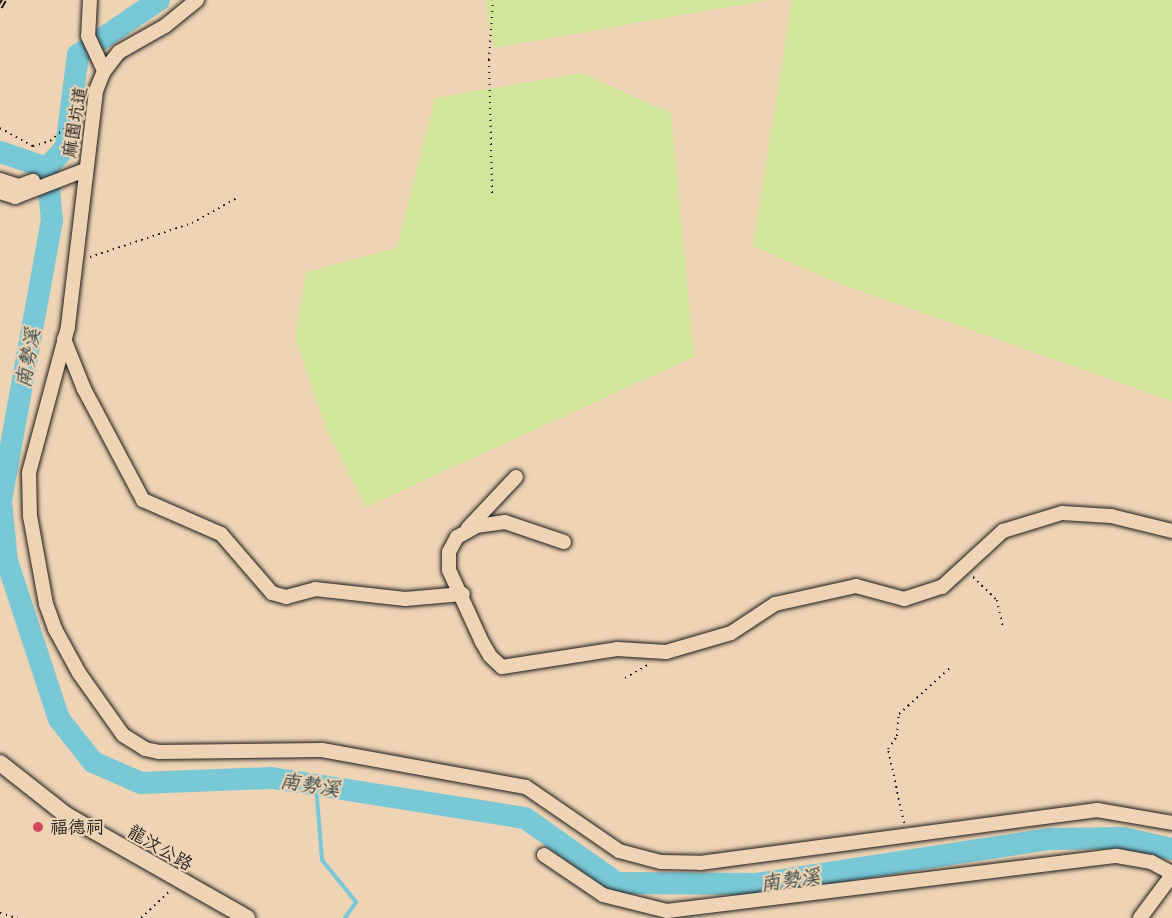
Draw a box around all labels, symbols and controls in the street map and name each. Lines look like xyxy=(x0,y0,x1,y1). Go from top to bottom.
street label: 麻園坑道 xyxy=(58,85,92,159)
water label: 南勢溪 xyxy=(10,326,44,390)
water label: 南勢溪 xyxy=(278,767,342,801)
place label: 福德祠 xyxy=(50,816,104,838)
marker: 福德祠 xyxy=(31,820,45,834)
street label: 龍汶公路 xyxy=(123,821,197,875)
water label: 南勢溪 xyxy=(759,863,821,895)

